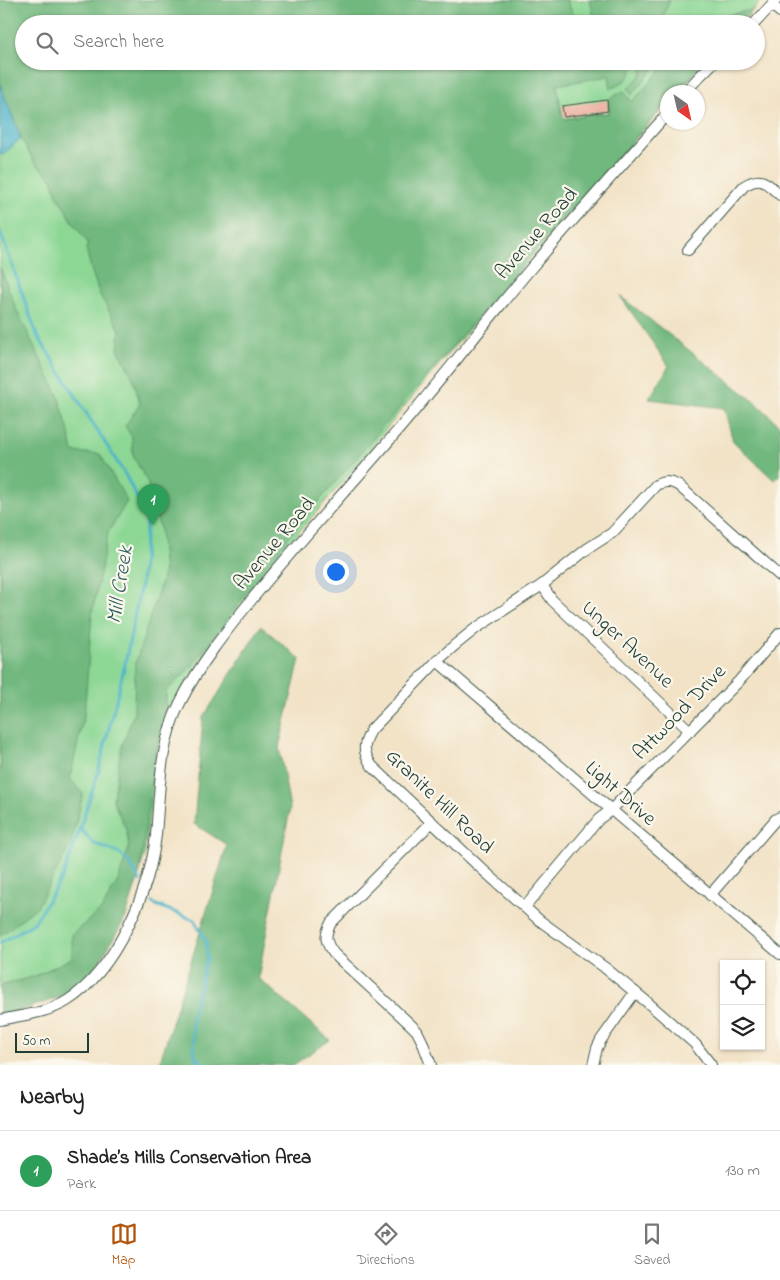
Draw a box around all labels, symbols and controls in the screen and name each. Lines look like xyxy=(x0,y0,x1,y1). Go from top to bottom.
search box xyxy=(15,15,765,70)
icon: search xyxy=(33,29,61,57)
text: Search here xyxy=(73,29,164,56)
north arrow xyxy=(660,85,705,130)
street label: Avenue Road xyxy=(488,181,586,287)
pin: 1 xyxy=(137,484,169,525)
street label: Avenue Road xyxy=(227,491,323,597)
water label: Mill Creek xyxy=(99,542,143,626)
your location xyxy=(323,559,349,585)
street label: Unger Avenue xyxy=(573,594,680,698)
street label: Attwood Drive xyxy=(626,658,734,768)
street label: Granite Hill Road xyxy=(378,742,500,862)
street label: Light Drive xyxy=(576,754,663,836)
map controls xyxy=(720,960,765,1050)
button: locate xyxy=(720,960,765,1005)
button: layers xyxy=(720,1005,765,1050)
scale bar xyxy=(15,1030,89,1053)
text: 50 m xyxy=(22,1031,50,1052)
text: Nearby xyxy=(20,1083,84,1113)
text: Shade’s Mills Conservation Area xyxy=(67,1145,311,1172)
text: 1 xyxy=(33,1159,39,1183)
text: 130 m xyxy=(725,1159,760,1183)
text: Park xyxy=(67,1172,96,1196)
tab: Map xyxy=(110,1220,138,1271)
tab: Directions xyxy=(357,1220,415,1271)
tab: Saved xyxy=(634,1220,670,1271)

